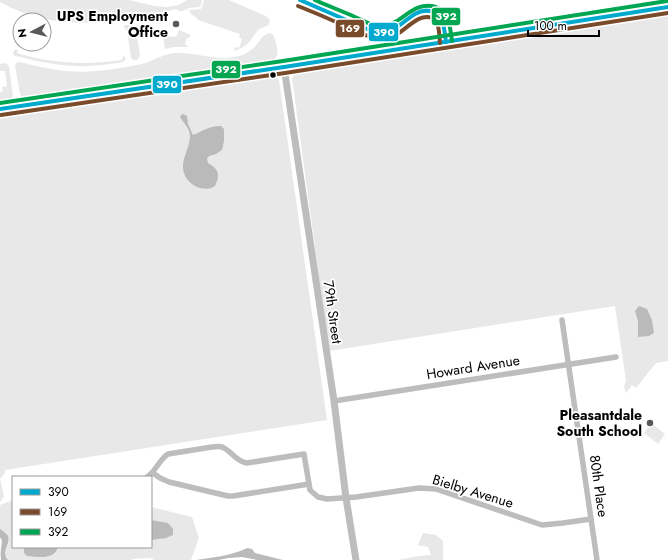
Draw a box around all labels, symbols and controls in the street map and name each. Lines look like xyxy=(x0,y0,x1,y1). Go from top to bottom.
place label: UPS Employment Office xyxy=(57,6,169,42)
line badge: 392 xyxy=(431,7,461,26)
text: 392 xyxy=(435,8,457,24)
north arrow xyxy=(12,12,52,52)
scale bar xyxy=(528,12,599,38)
text: 100 m xyxy=(534,17,567,35)
marker: UPS Employment Office xyxy=(171,19,181,29)
line badge: 169 xyxy=(335,19,365,38)
text: 169 xyxy=(340,20,360,36)
line badge: 390 xyxy=(368,22,399,42)
text: 390 xyxy=(373,24,395,40)
text: N xyxy=(14,28,31,39)
line badge: 392 xyxy=(211,60,241,79)
text: 392 xyxy=(215,61,237,77)
unlabelled marker xyxy=(268,70,278,80)
line badge: 390 xyxy=(152,75,182,94)
text: 390 xyxy=(156,76,178,92)
street label: 79th Street xyxy=(319,279,347,346)
street label: Howard Avenue xyxy=(425,350,521,384)
place label: Pleasantdale South School xyxy=(556,405,642,441)
marker: Pleasantdale South School xyxy=(645,418,655,428)
street label: 80th Place xyxy=(585,454,613,518)
street label: Bielby Avenue xyxy=(430,469,516,513)
legend xyxy=(12,476,152,548)
text: 390 xyxy=(48,483,69,501)
text: 169 xyxy=(48,503,67,521)
text: 392 xyxy=(48,523,68,541)

